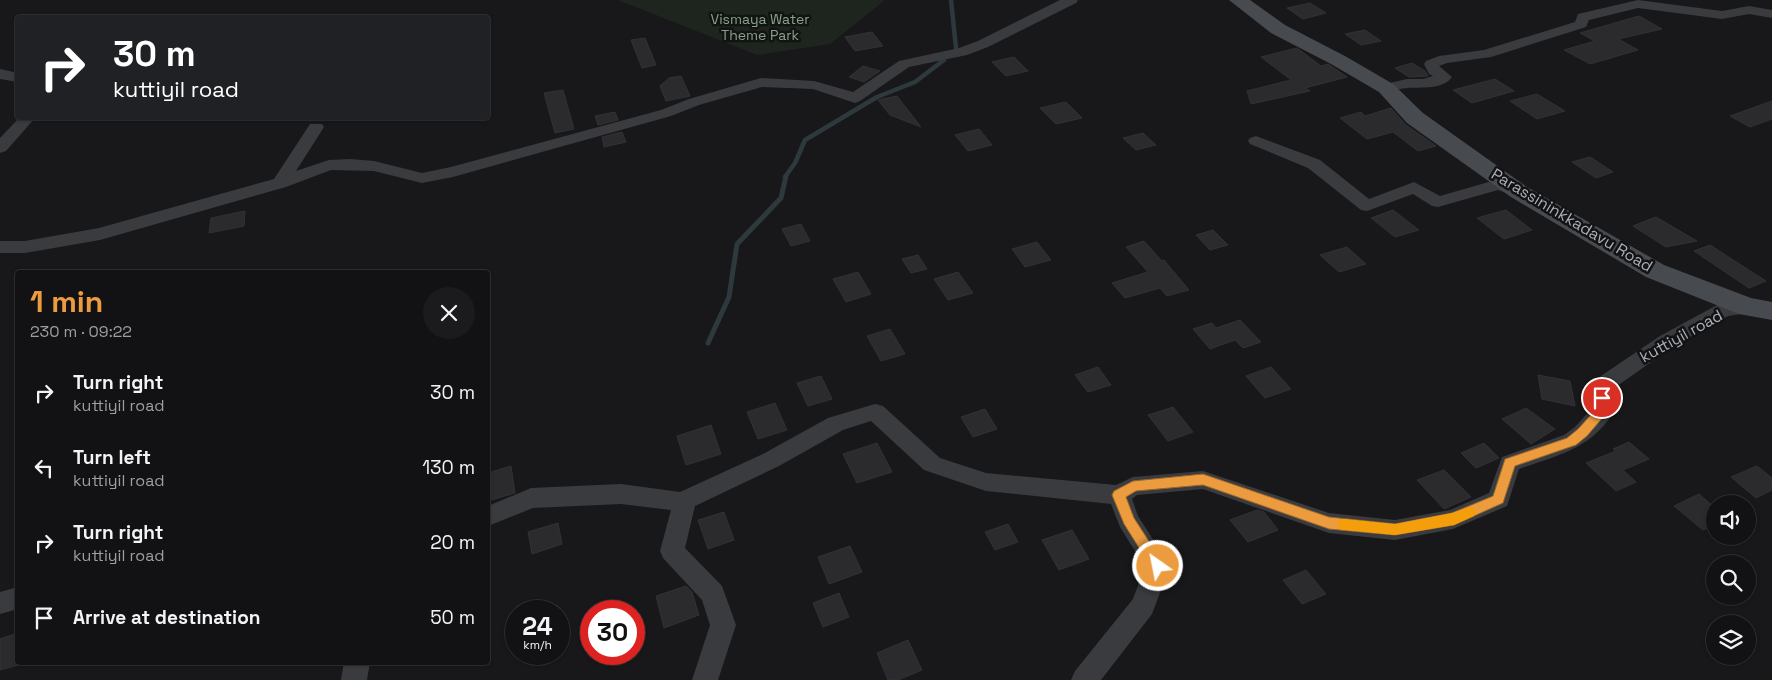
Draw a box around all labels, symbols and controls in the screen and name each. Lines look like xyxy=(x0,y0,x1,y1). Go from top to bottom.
park label: Vismaya Water Theme Park xyxy=(711,10,809,44)
text: 30 m xyxy=(113,32,196,76)
icon: right xyxy=(30,35,95,100)
text: kuttiyil road xyxy=(113,75,239,103)
street label: Parassininkkadavu Road xyxy=(1487,163,1657,277)
text: 1 min xyxy=(30,282,103,321)
button: close xyxy=(423,287,475,339)
street label: kuttiyil road xyxy=(1636,305,1726,367)
text: 230 m · 09:22 xyxy=(30,321,132,342)
text: Turn right xyxy=(73,370,163,395)
pin xyxy=(1581,377,1623,419)
icon: right xyxy=(30,379,58,407)
text: 30 m xyxy=(430,380,475,405)
icon: arrive xyxy=(1588,384,1616,412)
text: kuttiyil road xyxy=(73,395,165,416)
text: Turn left xyxy=(73,445,151,470)
icon: left xyxy=(30,454,58,482)
text: 130 m xyxy=(422,455,475,480)
text: kuttiyil road xyxy=(73,470,165,491)
map controls xyxy=(1706,495,1756,665)
button: sound xyxy=(1706,495,1756,545)
text: Turn right xyxy=(73,520,163,545)
icon: right xyxy=(30,529,58,557)
text: 20 m xyxy=(430,530,475,555)
position arrow xyxy=(1131,539,1183,591)
text: kuttiyil road xyxy=(73,545,165,566)
button: search xyxy=(1706,555,1756,605)
speed limit sign: 30 xyxy=(580,600,645,665)
icon: arrive xyxy=(30,604,58,632)
text: Arrive at destination xyxy=(73,605,261,630)
text: 50 m xyxy=(430,605,475,630)
text: 24 xyxy=(522,610,553,642)
button: layers xyxy=(1706,615,1756,665)
text: km/h xyxy=(523,637,552,653)

